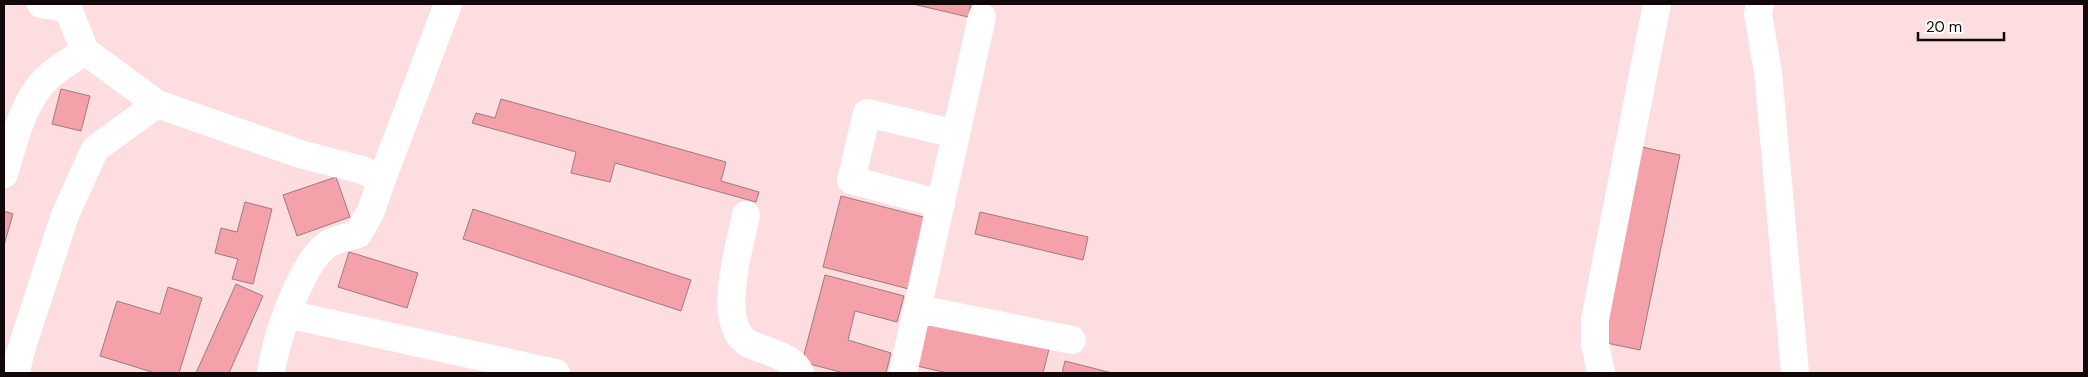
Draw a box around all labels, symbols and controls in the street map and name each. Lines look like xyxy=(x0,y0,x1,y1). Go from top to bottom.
scale bar xyxy=(1918,10,2004,42)
text: 20 m xyxy=(1926,17,1962,37)

